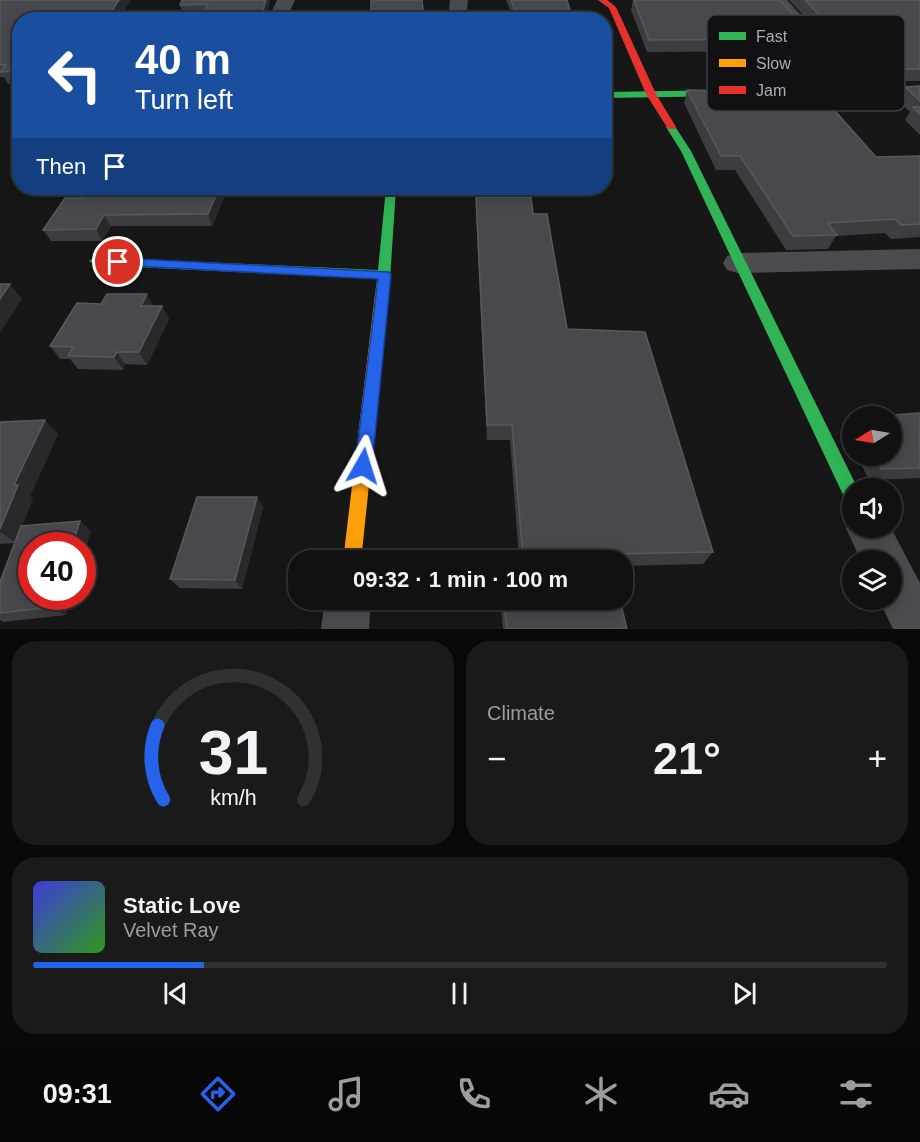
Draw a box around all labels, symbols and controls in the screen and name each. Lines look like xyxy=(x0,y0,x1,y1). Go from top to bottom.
legend xyxy=(707,15,905,111)
text: Fast xyxy=(756,28,788,45)
icon: left xyxy=(36,36,114,114)
text: 40 m xyxy=(135,36,231,83)
text: Slow xyxy=(756,55,791,72)
text: Jam xyxy=(756,82,786,99)
text: Turn left xyxy=(135,85,233,115)
icon: arrive xyxy=(98,150,131,183)
text: Then xyxy=(36,154,86,179)
pin xyxy=(92,236,143,287)
icon: arrive xyxy=(101,245,134,278)
north arrow xyxy=(842,406,902,466)
map controls xyxy=(842,406,902,610)
position arrow xyxy=(331,434,395,498)
button: sound xyxy=(842,478,902,538)
speed limit sign: 40 xyxy=(18,532,96,610)
button: layers xyxy=(842,550,902,610)
text: 09:32 · 1 min · 100 m xyxy=(353,567,568,592)
text: Climate xyxy=(487,702,555,724)
text: 31 xyxy=(198,718,268,787)
text: 21° xyxy=(653,733,721,784)
text: − xyxy=(487,740,506,777)
text: + xyxy=(868,740,887,777)
text: km/h xyxy=(210,786,256,810)
text: Static Love xyxy=(123,893,240,918)
text: Velvet Ray xyxy=(123,919,219,941)
icon: previous xyxy=(159,977,192,1010)
icon: pause xyxy=(443,977,476,1010)
icon: next xyxy=(728,977,761,1010)
icon: directions xyxy=(197,1073,239,1115)
icon: music xyxy=(325,1073,367,1115)
icon: phone xyxy=(453,1073,495,1115)
icon: climate xyxy=(580,1073,622,1115)
icon: car xyxy=(708,1073,750,1115)
icon: filters xyxy=(835,1073,877,1115)
text: 09:31 xyxy=(43,1079,112,1109)

